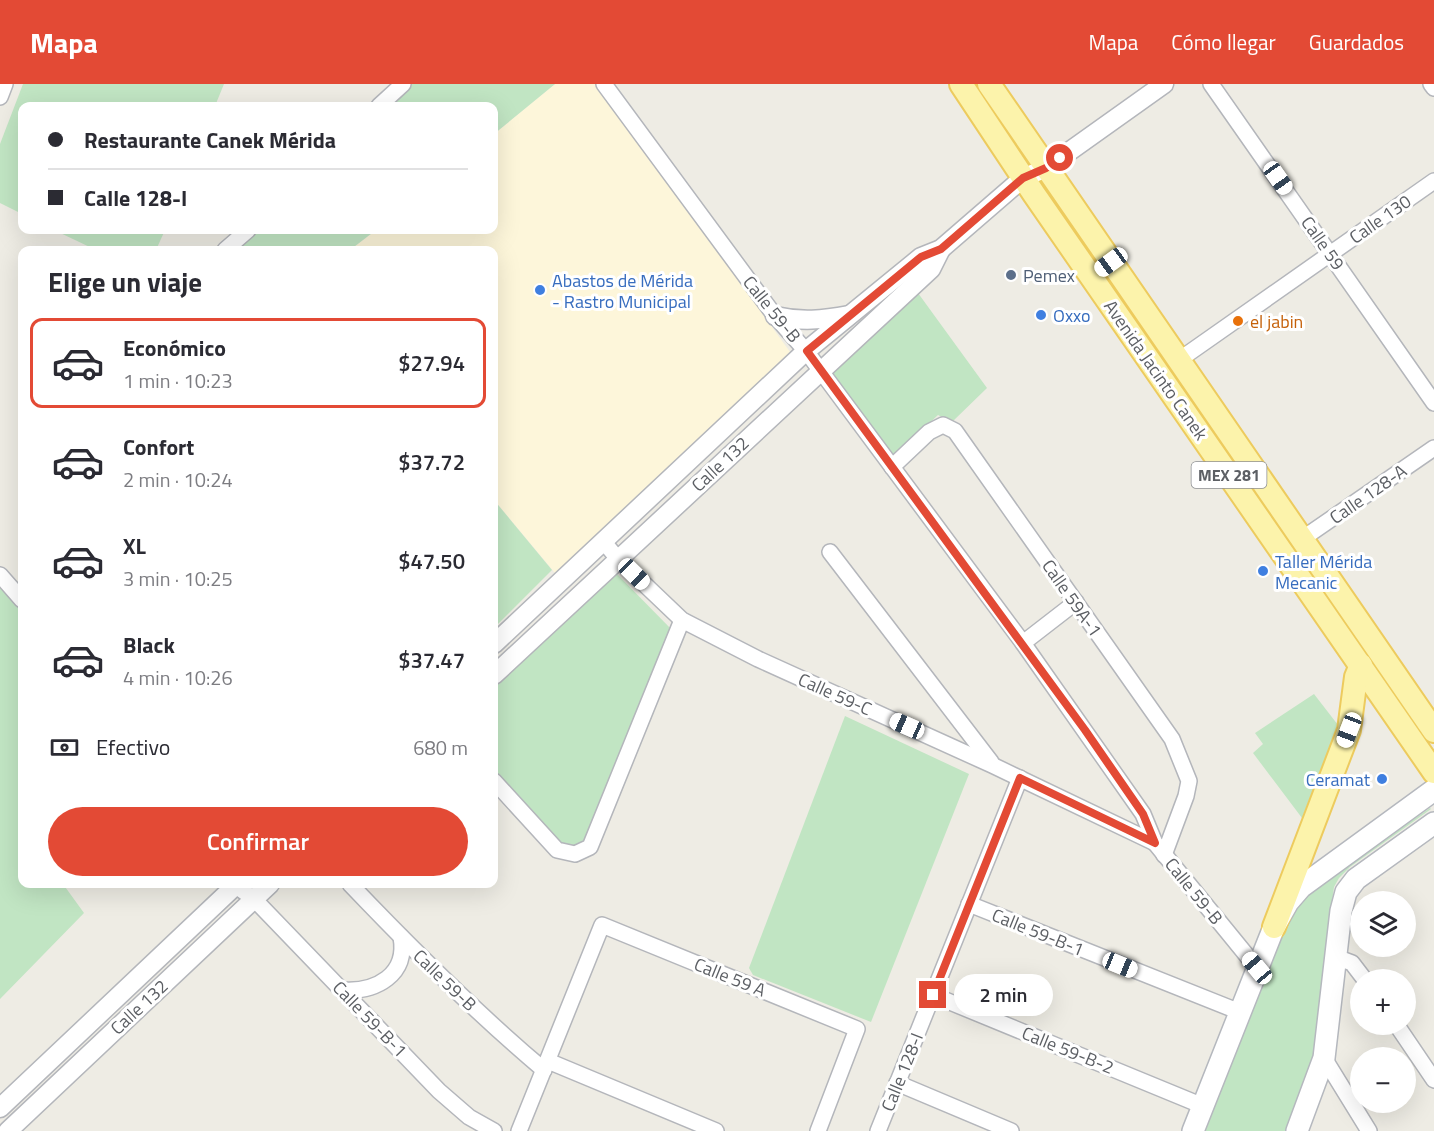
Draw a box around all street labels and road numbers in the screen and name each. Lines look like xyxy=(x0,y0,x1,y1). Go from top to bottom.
street label: Calle 130 xyxy=(1343,188,1417,250)
street label: Calle 59 xyxy=(1295,211,1351,275)
street label: Calle 59-B xyxy=(737,270,807,348)
street label: Avenida Jacinto Canek xyxy=(1097,294,1215,446)
street label: Calle 132 xyxy=(685,430,755,498)
street label: Calle 128-A xyxy=(1324,457,1412,531)
road number: MEX 281 xyxy=(1192,462,1266,488)
street label: Calle 59A-1 xyxy=(1035,554,1109,642)
street label: Calle 59-C xyxy=(794,666,876,722)
street label: Calle 59-B xyxy=(1159,852,1229,930)
street label: Calle 59-B-1 xyxy=(988,901,1088,963)
street label: Calle 59-B xyxy=(407,943,483,1017)
street label: Calle 59 A xyxy=(690,950,770,1004)
street label: Calle 132 xyxy=(104,973,174,1041)
street label: Calle 59-B-1 xyxy=(327,975,413,1063)
street label: Calle 59-B-2 xyxy=(1018,1019,1118,1081)
street label: Calle 128-I xyxy=(874,1029,930,1115)

